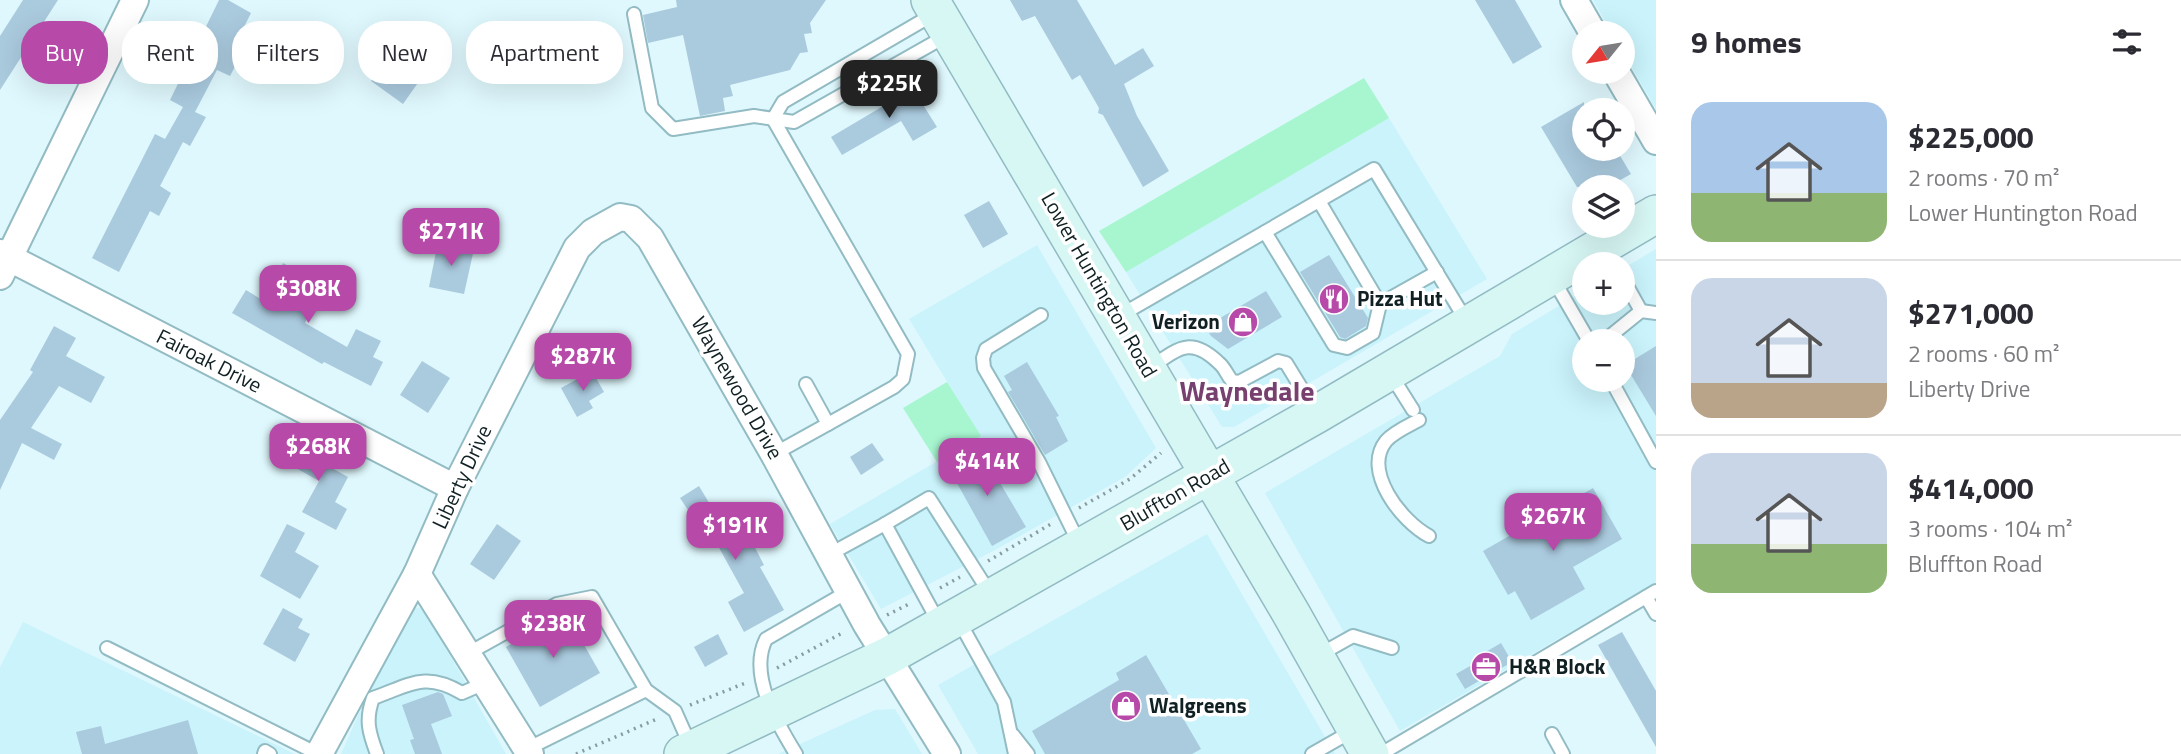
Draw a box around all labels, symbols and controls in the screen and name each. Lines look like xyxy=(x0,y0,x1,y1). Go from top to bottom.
text: 9 homes xyxy=(1691,19,1802,65)
chip: Buy xyxy=(21,21,108,84)
chip: Rent xyxy=(122,21,218,84)
chip: Filters xyxy=(232,21,344,84)
chip: New xyxy=(358,21,452,84)
chip: Apartment xyxy=(466,21,623,84)
north arrow xyxy=(1572,21,1634,84)
map controls xyxy=(1572,21,1635,392)
icon: filters xyxy=(2108,23,2146,61)
pin: $225K xyxy=(840,60,938,120)
text: $225K xyxy=(856,65,922,100)
button: locate xyxy=(1572,98,1635,161)
text: $225,000 xyxy=(1908,114,2034,160)
icon: home xyxy=(1747,130,1831,214)
text: 2 rooms · 70 m² xyxy=(1908,160,2059,195)
button: layers xyxy=(1572,175,1635,238)
street label: Lower Huntington Road xyxy=(1034,186,1166,383)
text: Lower Huntington Road xyxy=(1908,195,2138,230)
pin: $271K xyxy=(402,208,500,268)
text: $271K xyxy=(418,213,484,248)
button: + xyxy=(1572,252,1635,315)
pin: $308K xyxy=(259,266,357,325)
text: $308K xyxy=(275,270,341,305)
restaurant icon: Pizza Hut xyxy=(1317,282,1351,316)
place label: Pizza Hut xyxy=(1357,282,1443,314)
text: $271,000 xyxy=(1908,290,2034,336)
place label: Verizon xyxy=(1152,305,1220,337)
shop icon: Verizon xyxy=(1226,305,1260,339)
icon: home xyxy=(1747,306,1831,390)
street label: Waynewood Drive xyxy=(684,310,792,465)
street label: Fairoak Drive xyxy=(151,320,268,400)
button: − xyxy=(1572,329,1635,392)
pin: $287K xyxy=(534,334,632,393)
text: 2 rooms · 60 m² xyxy=(1908,336,2059,371)
text: $287K xyxy=(550,338,616,373)
district label: Waynedale xyxy=(1179,369,1315,412)
text: Liberty Drive xyxy=(1908,371,2030,406)
street label: Liberty Drive xyxy=(423,419,499,534)
pin: $268K xyxy=(269,424,367,483)
text: $268K xyxy=(285,428,351,463)
pin: $414K xyxy=(938,438,1036,498)
text: $414K xyxy=(954,443,1020,478)
street label: Bluffton Road xyxy=(1113,450,1236,539)
text: $414,000 xyxy=(1908,465,2034,511)
icon: home xyxy=(1747,481,1831,565)
pin: $267K xyxy=(1504,494,1602,553)
text: $267K xyxy=(1520,498,1586,533)
pin: $191K xyxy=(686,503,784,562)
text: $191K xyxy=(702,507,768,542)
text: 3 rooms · 104 m² xyxy=(1908,511,2072,546)
text: Bluffton Road xyxy=(1908,546,2042,581)
pin: $238K xyxy=(504,600,602,660)
text: $238K xyxy=(520,605,586,640)
office icon: H&R Block xyxy=(1469,650,1503,684)
place label: H&R Block xyxy=(1509,650,1606,682)
shop icon: Walgreens xyxy=(1109,689,1143,723)
place label: Walgreens xyxy=(1149,689,1247,721)

